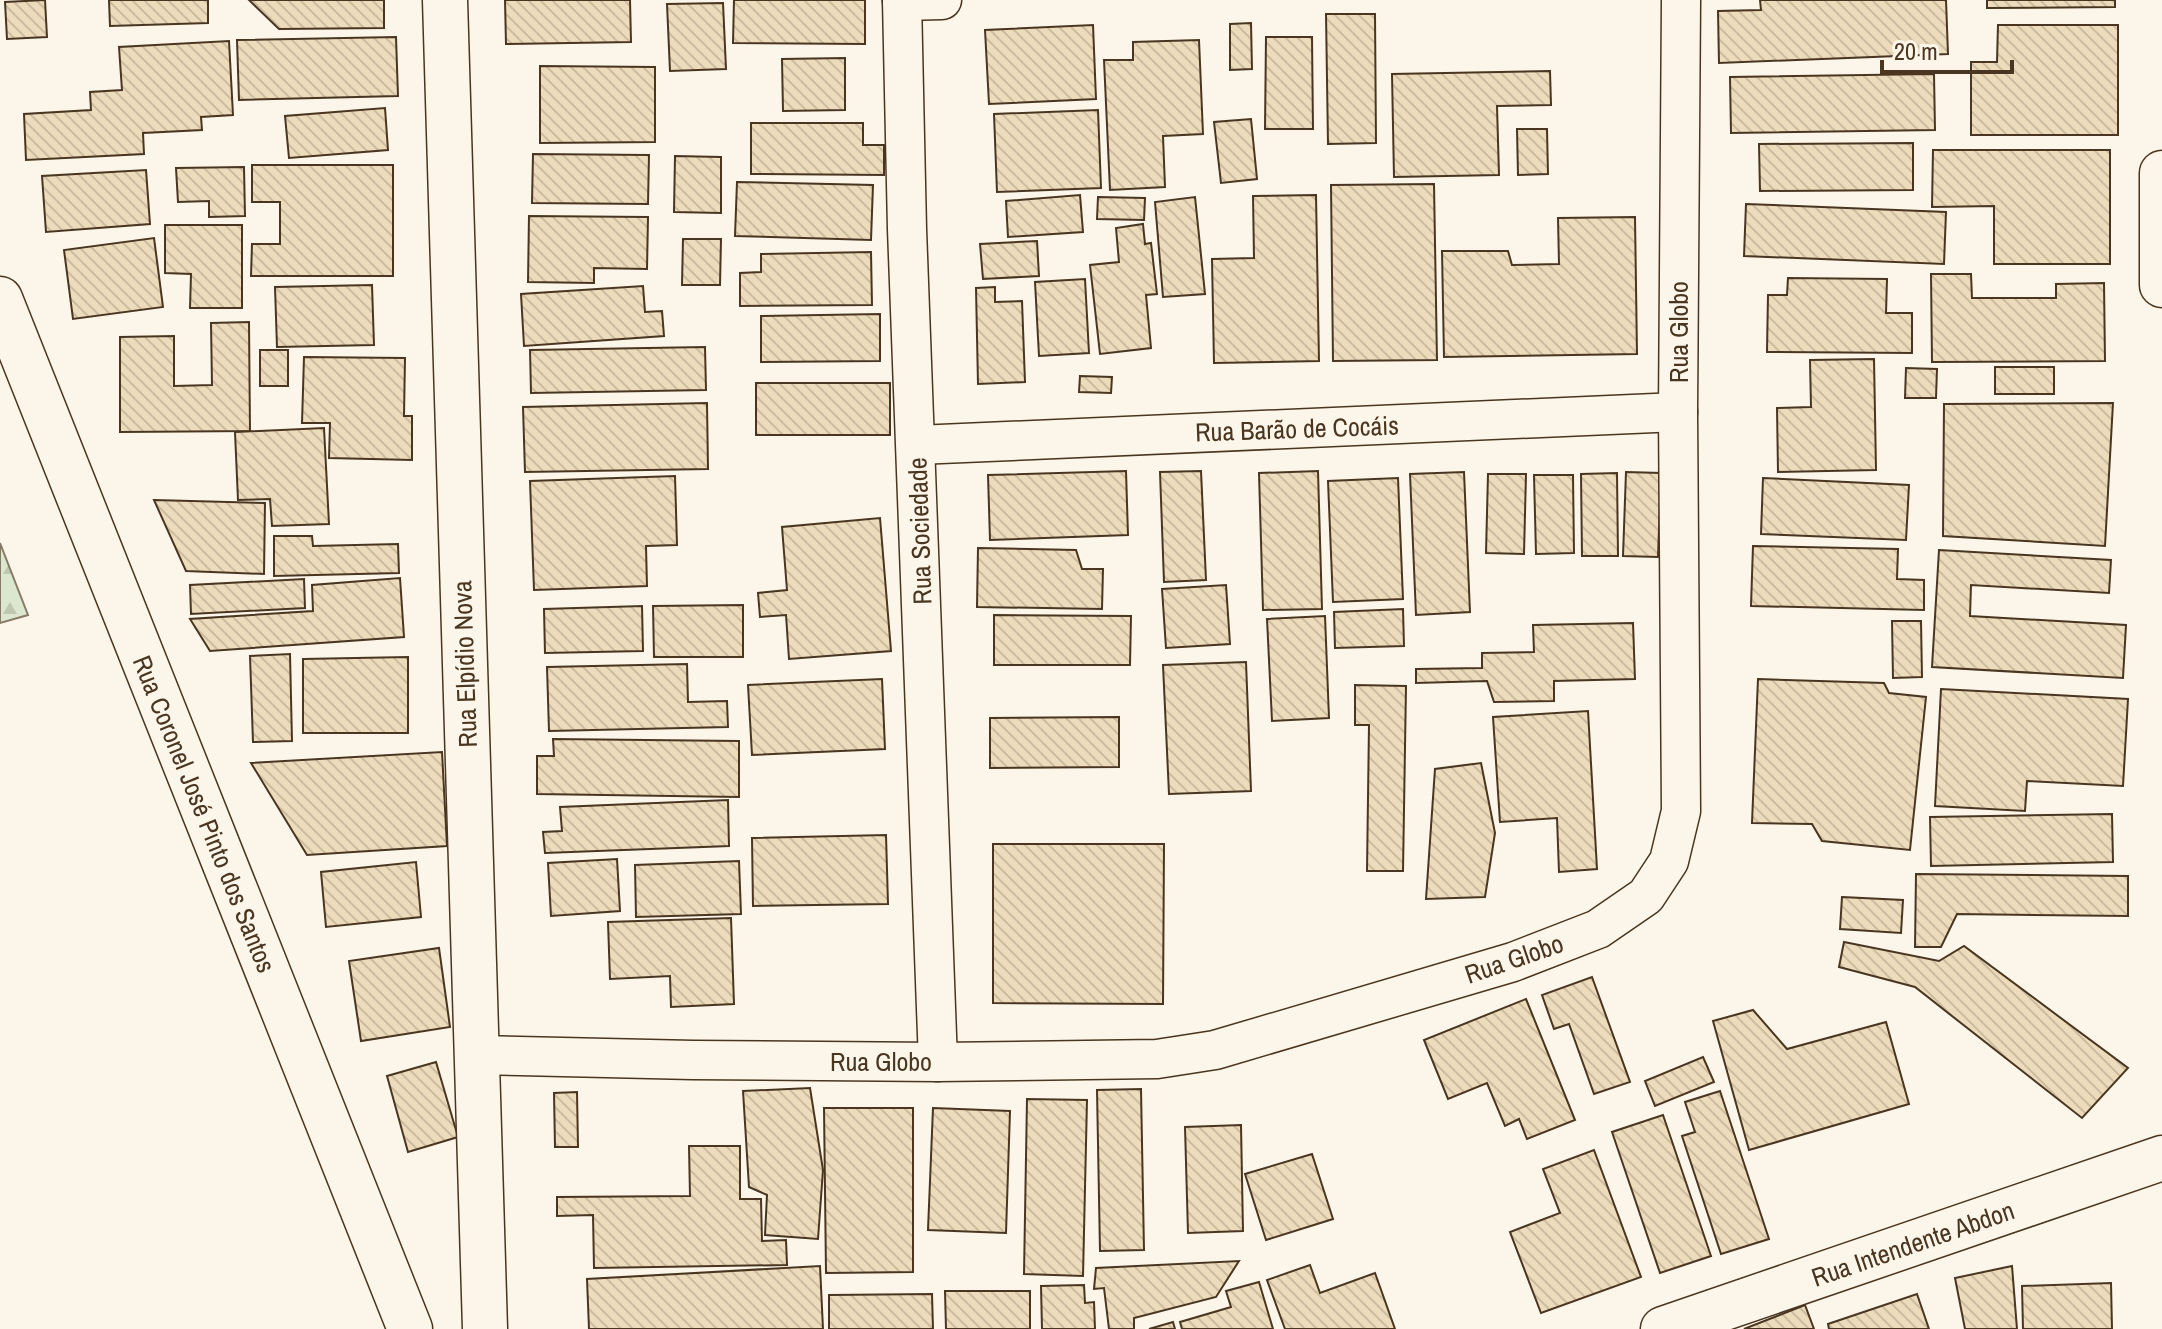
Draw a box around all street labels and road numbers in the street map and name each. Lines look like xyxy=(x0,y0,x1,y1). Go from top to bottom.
street label: Rua Globo xyxy=(1661,281,1696,383)
street label: Rua Barão de Cocáis xyxy=(1195,407,1399,450)
street label: Rua Sociedade xyxy=(899,457,940,605)
street label: Rua Elpídio Nova xyxy=(444,580,485,748)
street label: Rua Coronel José Pinto dos Santos xyxy=(125,650,284,978)
street label: Rua Globo xyxy=(1460,925,1568,992)
street label: Rua Globo xyxy=(830,1044,932,1079)
street label: Rua Intendente Abdon xyxy=(1807,1192,2019,1295)

